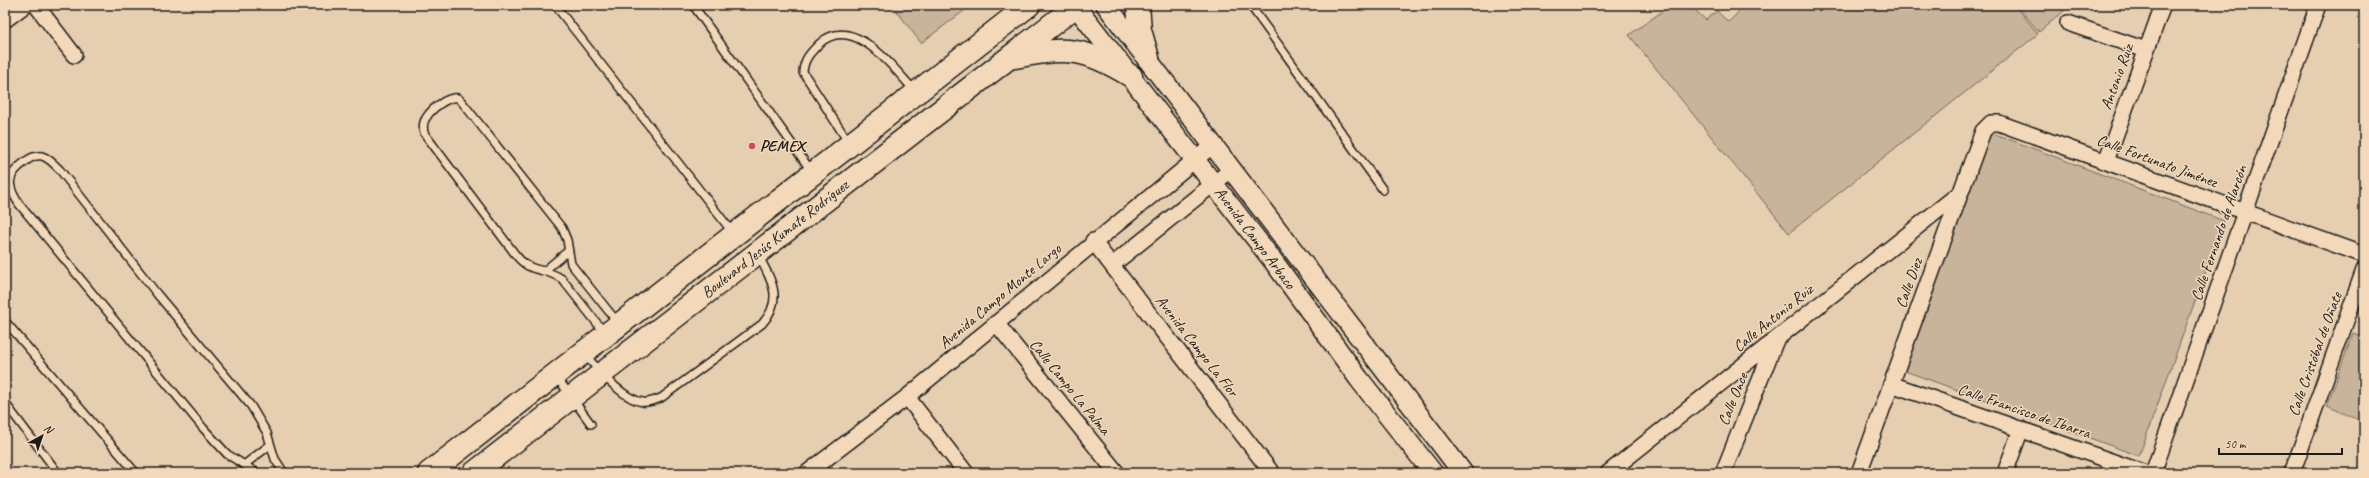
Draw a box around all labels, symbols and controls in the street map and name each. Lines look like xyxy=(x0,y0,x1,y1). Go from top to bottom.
street label: Antonio Ruiz xyxy=(2096,40,2139,112)
street label: Calle Fortunato Jiménez xyxy=(2094,130,2222,193)
place label: PEMEX xyxy=(760,136,807,156)
marker: PEMEX xyxy=(747,141,757,151)
street label: Calle Fernando de Alarcón xyxy=(2186,162,2252,303)
street label: Boulevard Jesús Kumate Rodríguez xyxy=(697,174,854,303)
street label: Avenida Campo Arbaco xyxy=(1210,183,1301,294)
street label: Avenida Campo Monte Largo xyxy=(935,238,1066,353)
street label: Calle Diez xyxy=(1891,254,1928,311)
street label: Calle Antonio Ruiz xyxy=(1729,278,1819,356)
street label: Calle Cristóbal de Oñate xyxy=(2283,288,2347,419)
street label: Avenida Campo La Flor xyxy=(1151,291,1244,402)
street label: Calle Campo La Palma xyxy=(1025,335,1115,440)
street label: Calle Once xyxy=(1713,368,1753,428)
street label: Calle Francisco de Ibarra xyxy=(1955,379,2094,444)
north arrow xyxy=(22,416,62,456)
text: N xyxy=(41,421,57,437)
scale bar xyxy=(2219,430,2342,456)
text: 50 m xyxy=(2225,436,2247,452)

